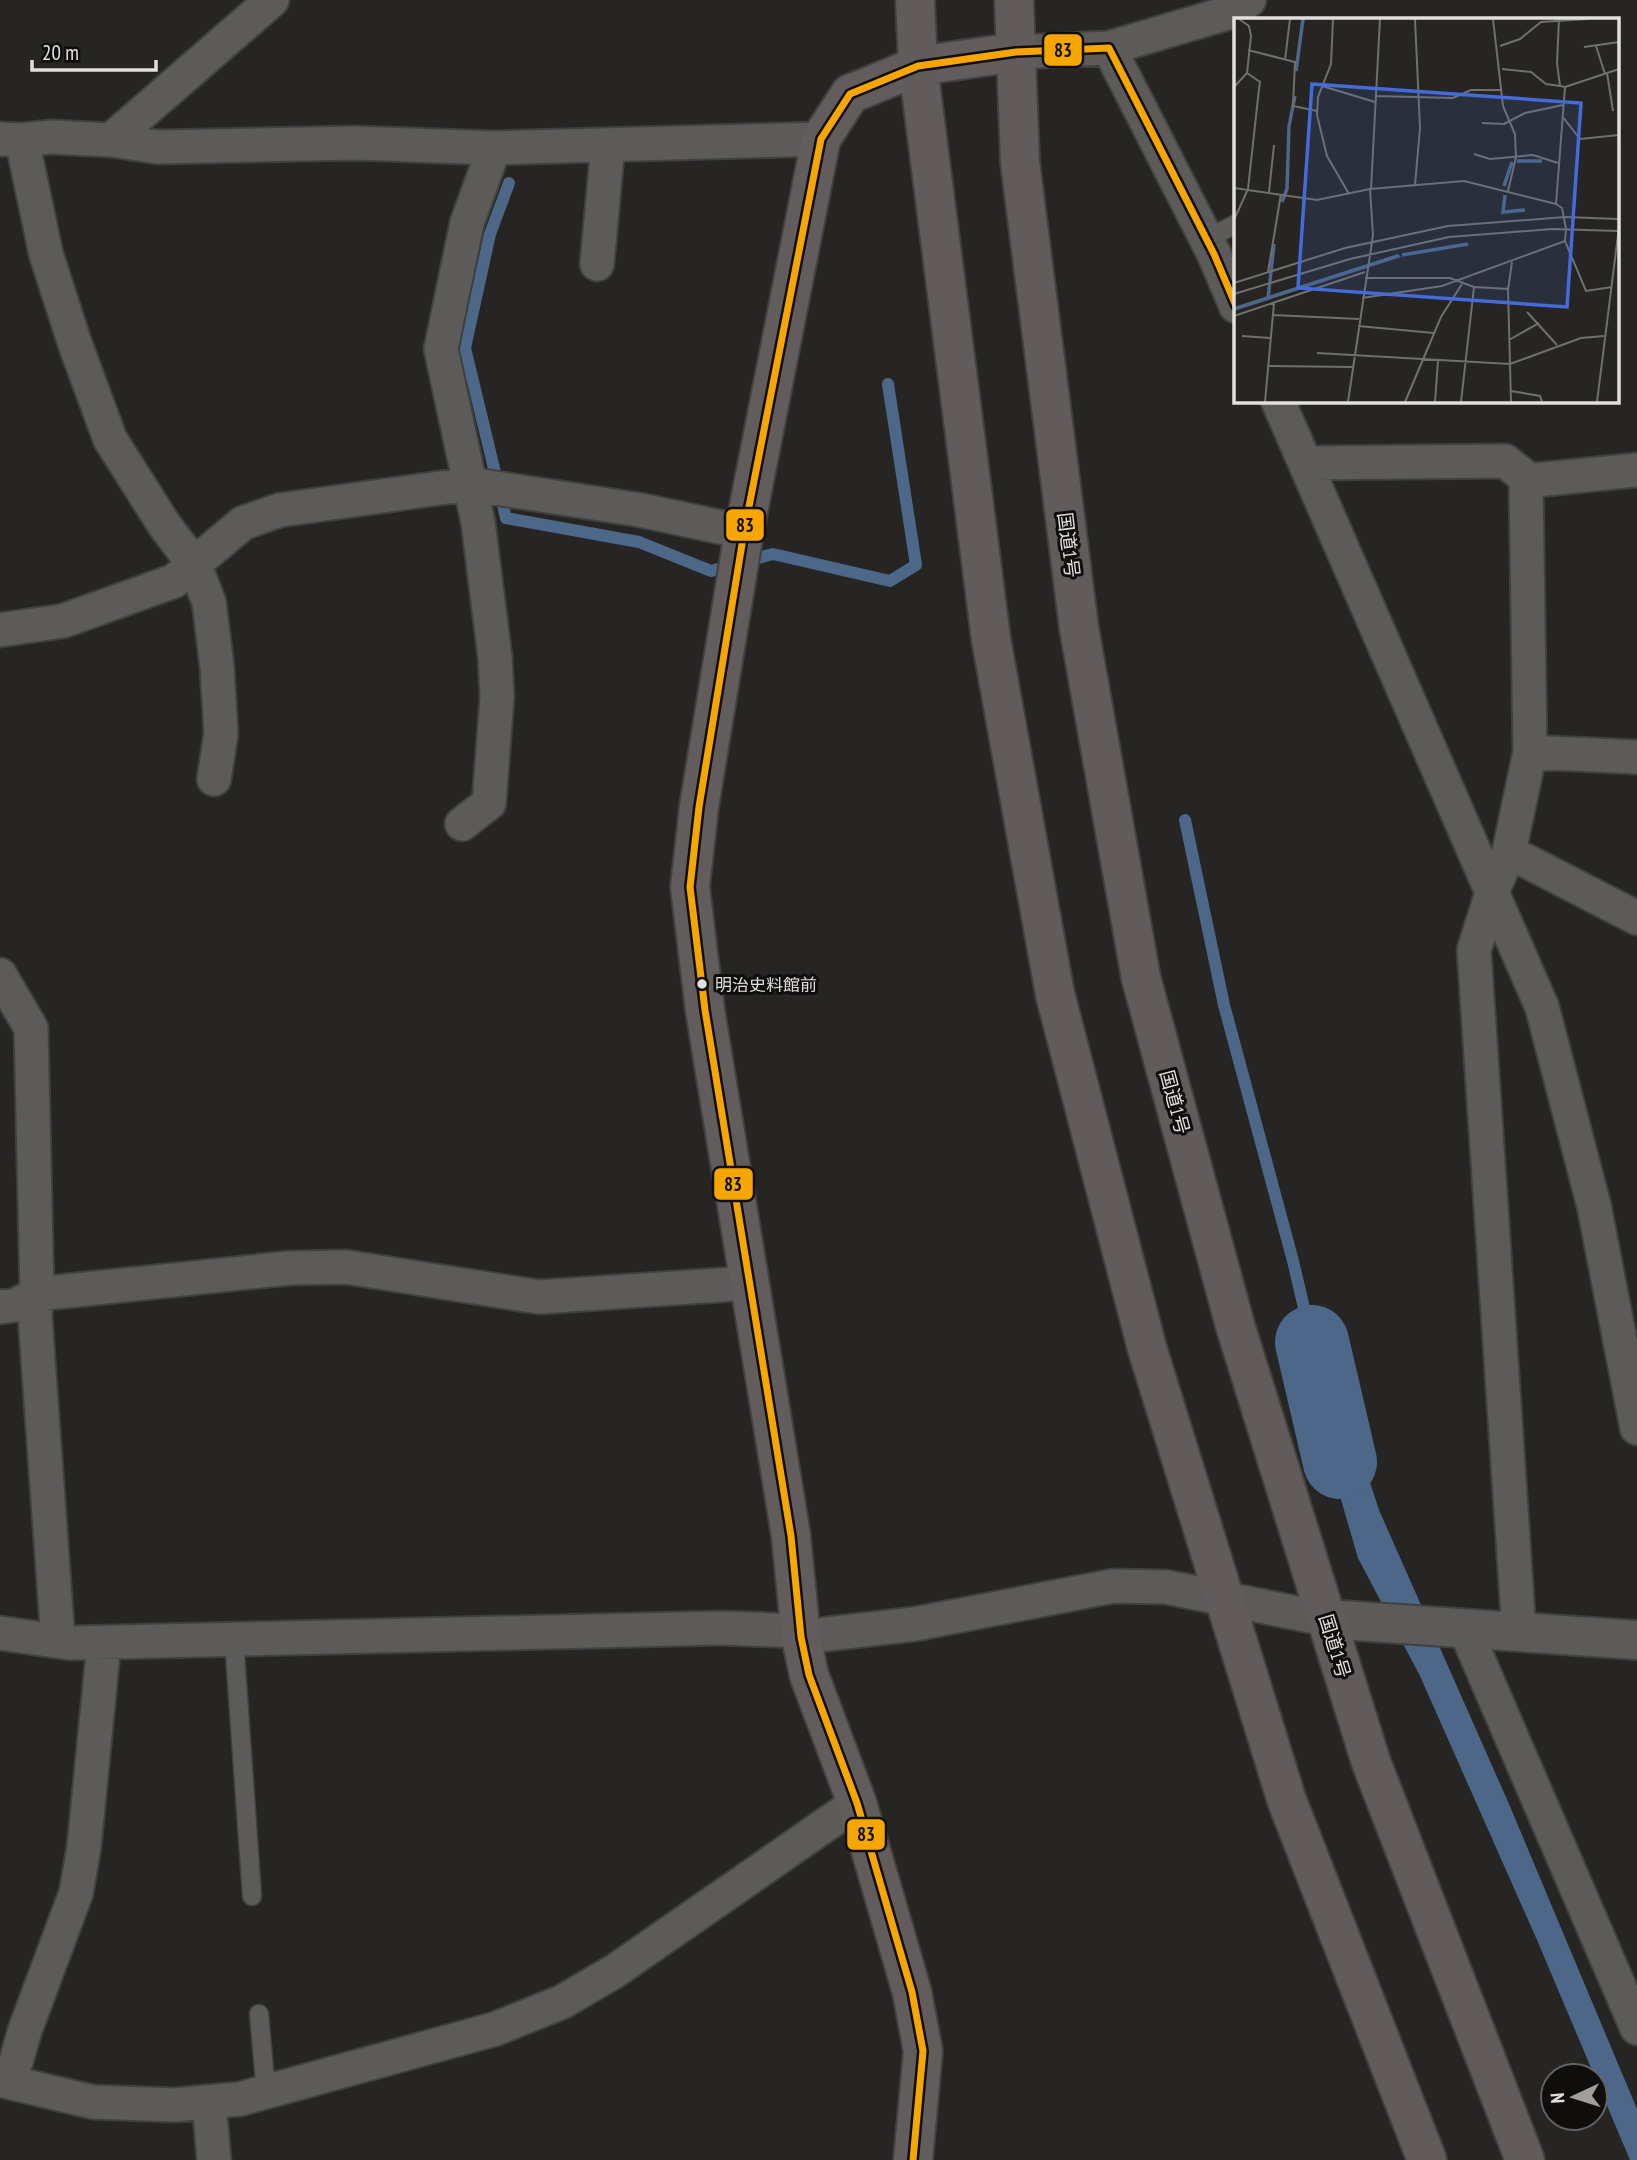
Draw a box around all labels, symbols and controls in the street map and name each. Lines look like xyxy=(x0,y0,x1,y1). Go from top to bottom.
inset map xyxy=(1234,18,1620,402)
scale bar xyxy=(32,28,156,72)
line badge: 83 xyxy=(1043,33,1083,67)
text: 83 xyxy=(1054,38,1072,62)
text: 20 m xyxy=(42,39,79,66)
line badge: 83 xyxy=(725,508,765,542)
street label: 国道1号 xyxy=(1053,511,1085,579)
text: 83 xyxy=(736,513,754,537)
place label: 明治史料館前 xyxy=(715,974,817,996)
marker: 明治史料館前 xyxy=(695,977,709,991)
street label: 国道1号 xyxy=(1155,1067,1195,1137)
line badge: 83 xyxy=(713,1167,754,1201)
text: 83 xyxy=(724,1172,742,1196)
street label: 国道1号 xyxy=(1314,1611,1356,1681)
line badge: 83 xyxy=(846,1818,886,1851)
text: 83 xyxy=(857,1822,875,1846)
north arrow xyxy=(1539,2062,1609,2132)
text: N xyxy=(1545,2092,1569,2104)

